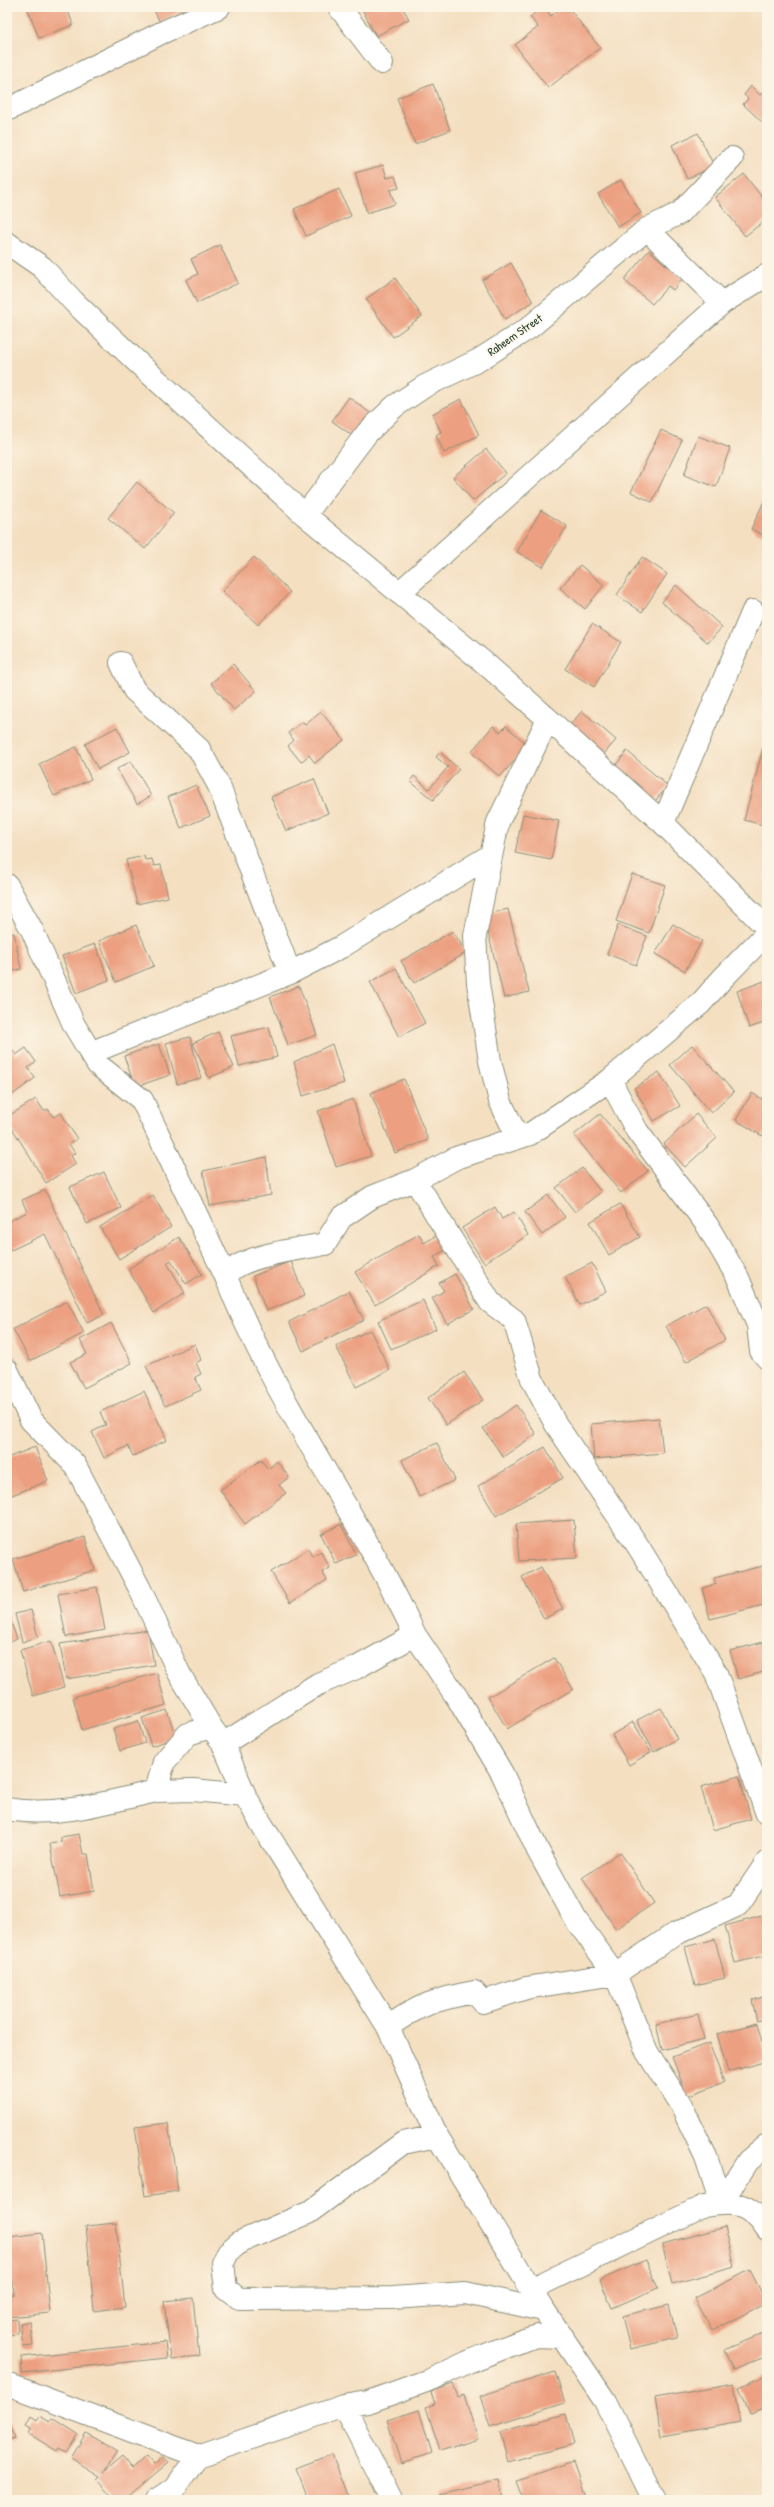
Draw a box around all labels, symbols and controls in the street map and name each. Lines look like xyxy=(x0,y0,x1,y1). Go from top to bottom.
street label: Raheem Street xyxy=(484,309,546,360)

